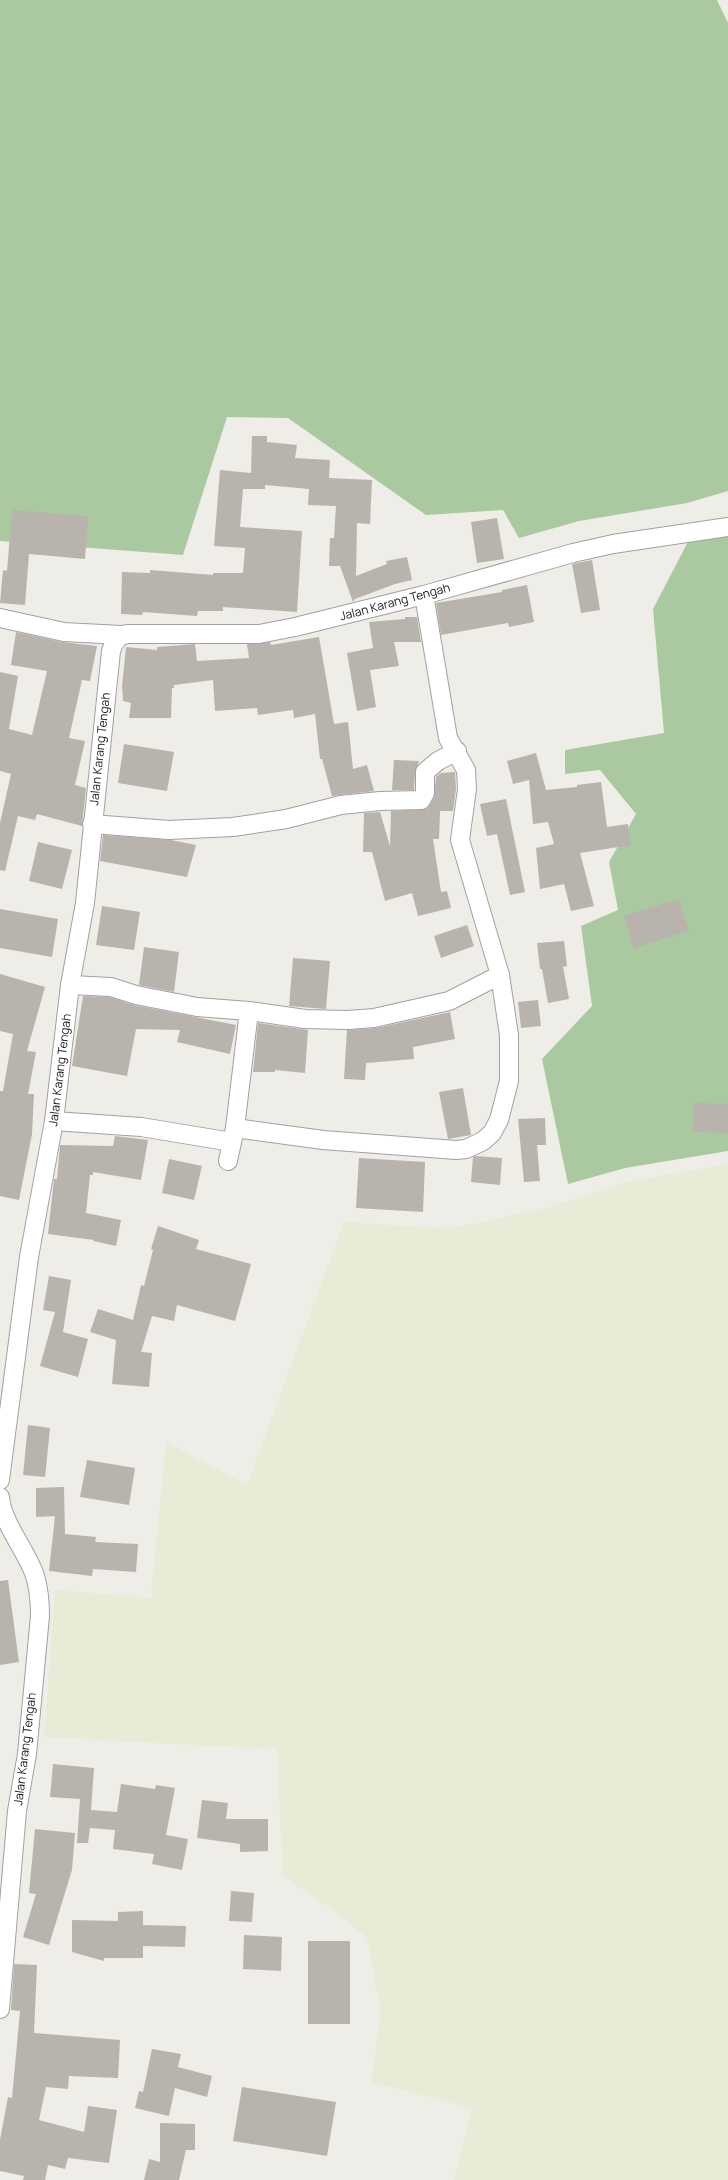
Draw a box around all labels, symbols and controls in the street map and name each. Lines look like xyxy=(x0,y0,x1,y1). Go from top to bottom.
street label: Jalan Karang Tengah xyxy=(338,579,452,624)
street label: Jalan Karang Tengah xyxy=(85,692,114,806)
street label: Jalan Karang Tengah xyxy=(44,1013,75,1127)
street label: Jalan Karang Tengah xyxy=(9,1692,40,1806)

